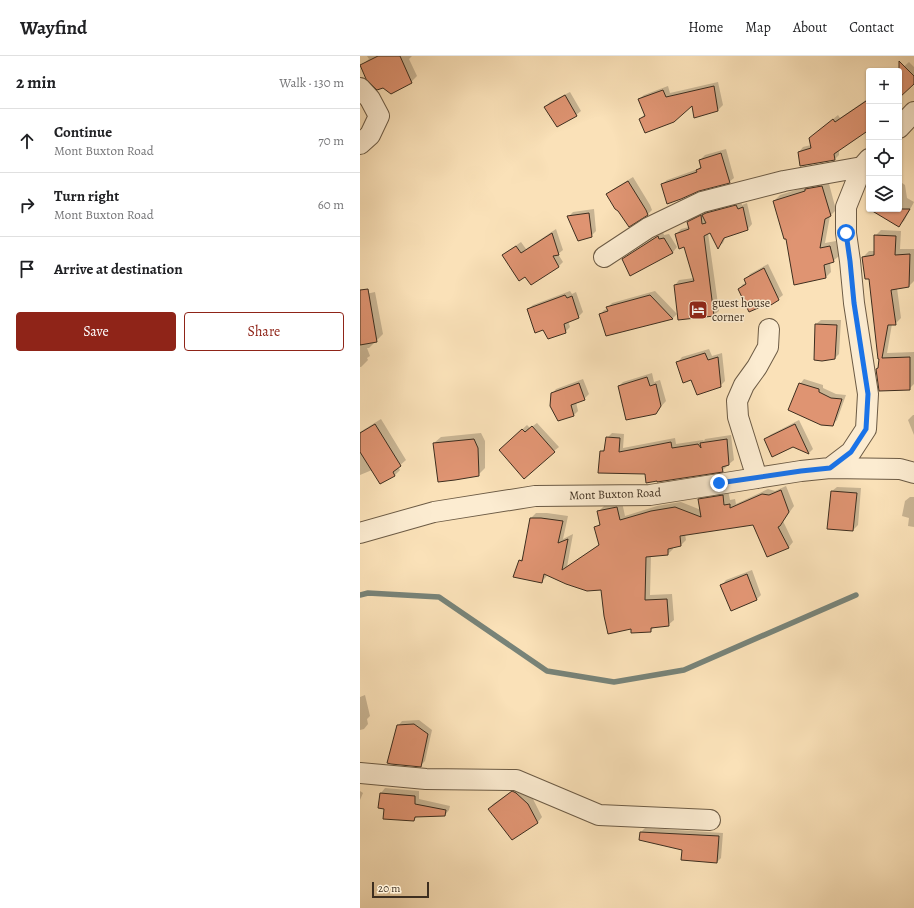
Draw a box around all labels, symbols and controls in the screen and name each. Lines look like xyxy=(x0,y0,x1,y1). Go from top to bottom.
text: Wayfind xyxy=(20,15,87,41)
text: Home xyxy=(688,18,723,37)
text: Map xyxy=(745,18,771,37)
text: About xyxy=(793,18,827,37)
text: Contact xyxy=(849,18,894,37)
map controls xyxy=(866,68,902,212)
button: + xyxy=(866,68,902,104)
text: 2 min xyxy=(16,71,56,94)
text: Walk · 130 m xyxy=(279,74,344,91)
button: − xyxy=(866,104,902,140)
text: Continue xyxy=(54,122,112,142)
icon: ahead xyxy=(16,130,38,152)
text: 70 m xyxy=(318,132,344,149)
button: locate xyxy=(866,140,902,176)
text: Mont Buxton Road xyxy=(54,142,154,159)
button: layers xyxy=(866,176,902,212)
text: Turn right xyxy=(54,186,119,206)
icon: right xyxy=(16,194,38,216)
text: 60 m xyxy=(318,196,344,213)
text: Mont Buxton Road xyxy=(54,206,154,223)
route start xyxy=(837,224,855,242)
icon: arrive xyxy=(16,258,38,280)
text: Arrive at destination xyxy=(54,259,183,279)
place label: guest house corner xyxy=(712,295,770,325)
hotel icon: guest house corner xyxy=(687,299,709,321)
button: Save xyxy=(16,312,176,351)
button: Share xyxy=(184,312,344,351)
route end xyxy=(710,474,728,492)
street label: Mont Buxton Road xyxy=(569,484,662,504)
scale bar xyxy=(372,880,429,899)
text: 20 m xyxy=(378,881,400,896)

